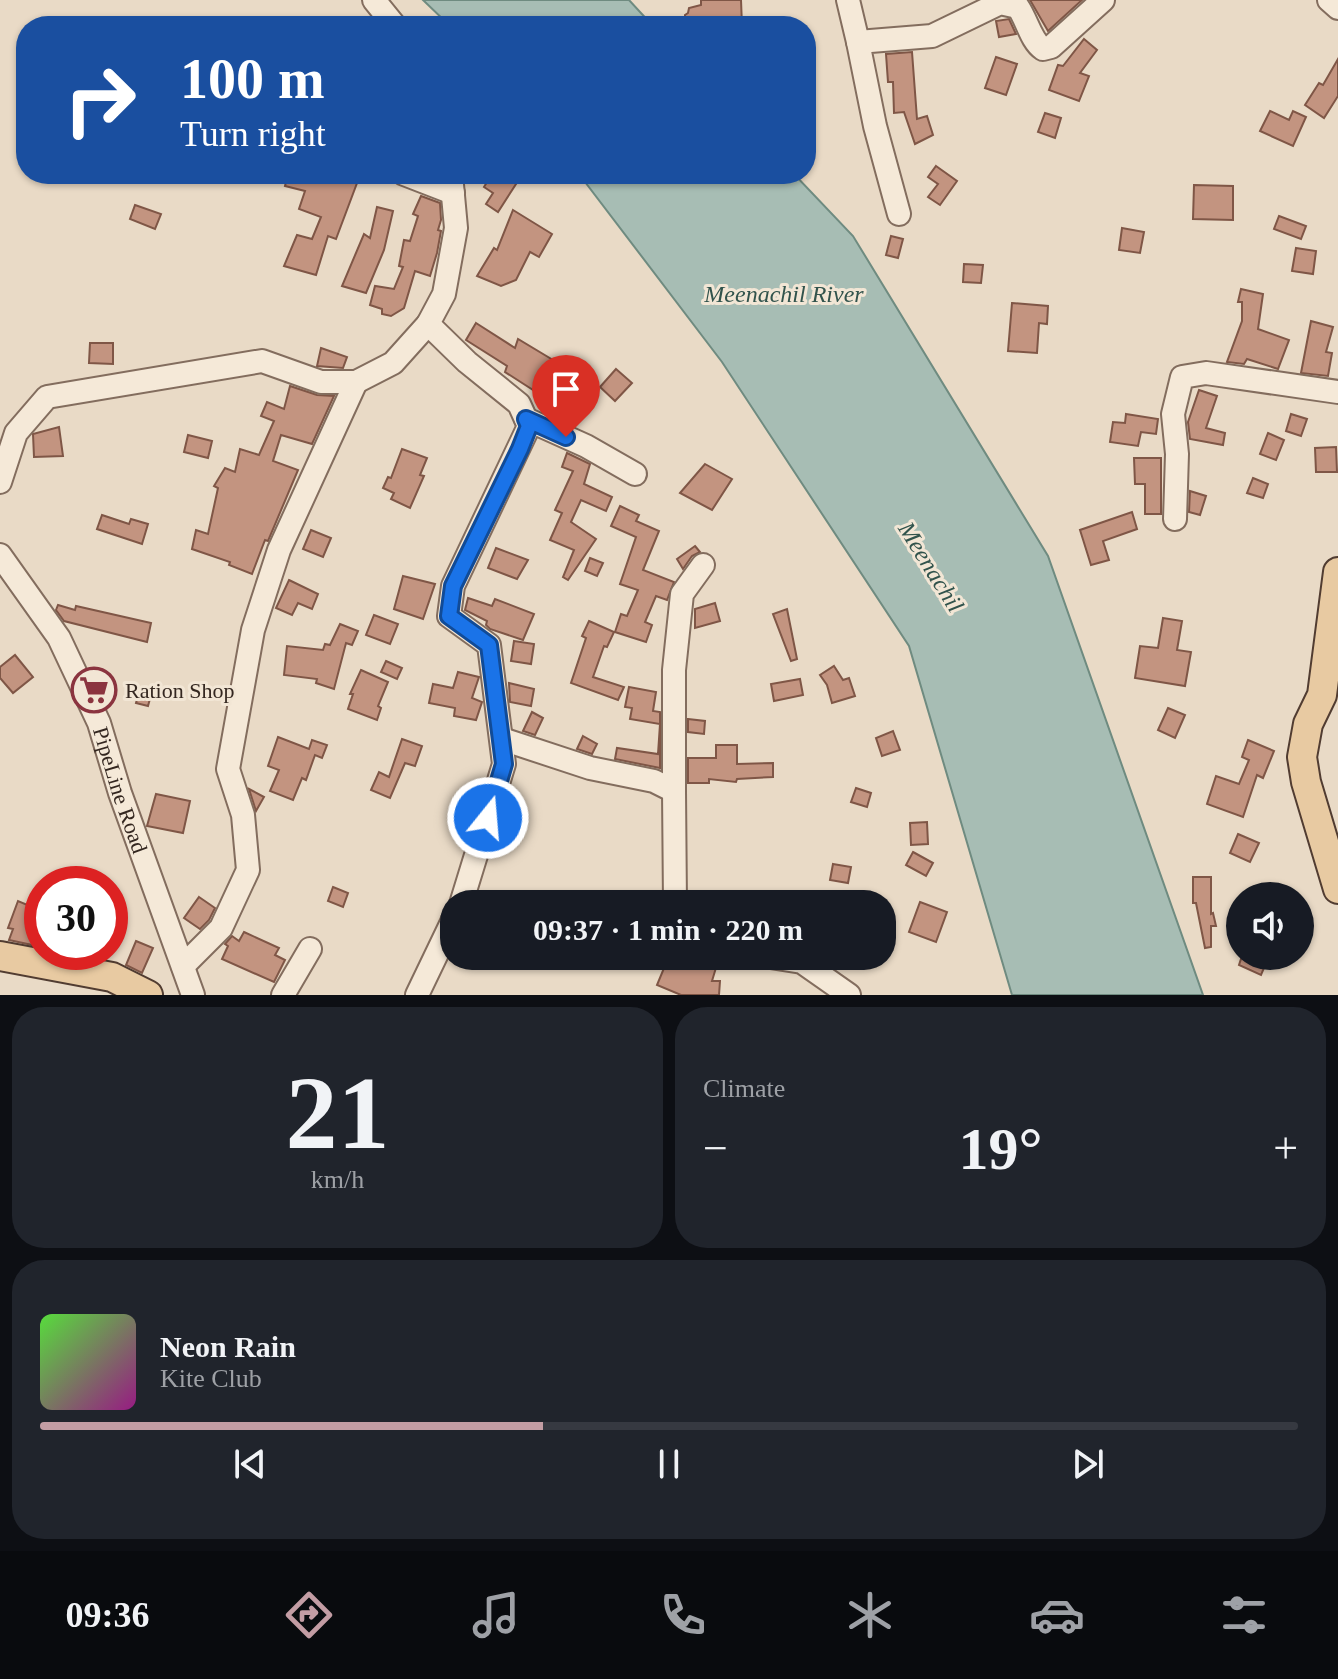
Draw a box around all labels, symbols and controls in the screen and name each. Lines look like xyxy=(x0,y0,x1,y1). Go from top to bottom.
icon: right xyxy=(48,48,152,152)
text: 100 m xyxy=(180,48,325,110)
text: Turn right xyxy=(180,114,326,154)
water label: Meenachil River xyxy=(703,281,864,307)
pin xyxy=(532,355,600,437)
icon: arrive xyxy=(544,367,588,411)
water label: Meenachil xyxy=(893,516,969,617)
supermarket icon: Ration Shop xyxy=(70,666,118,714)
place label: Ration Shop xyxy=(125,678,234,703)
street label: PipeLine Road xyxy=(88,724,153,857)
position arrow xyxy=(446,776,530,860)
speed limit sign: 30 xyxy=(24,866,128,970)
map controls xyxy=(1226,882,1314,970)
button: sound xyxy=(1226,882,1314,970)
text: 09:37 · 1 min · 220 m xyxy=(533,913,803,946)
text: 21 xyxy=(286,1055,390,1170)
text: Climate xyxy=(703,1074,785,1103)
text: 19° xyxy=(959,1116,1043,1182)
text: − xyxy=(703,1124,728,1173)
text: + xyxy=(1273,1124,1298,1173)
text: km/h xyxy=(311,1165,364,1194)
text: Neon Rain xyxy=(160,1330,296,1363)
text: Kite Club xyxy=(160,1364,262,1393)
icon: previous xyxy=(228,1442,272,1486)
icon: pause xyxy=(647,1442,691,1486)
icon: next xyxy=(1066,1442,1110,1486)
icon: directions xyxy=(281,1587,337,1643)
icon: music xyxy=(468,1587,524,1643)
icon: phone xyxy=(655,1587,711,1643)
icon: climate xyxy=(842,1587,898,1643)
icon: car xyxy=(1029,1587,1085,1643)
icon: filters xyxy=(1216,1587,1272,1643)
text: 09:36 xyxy=(66,1595,150,1635)

